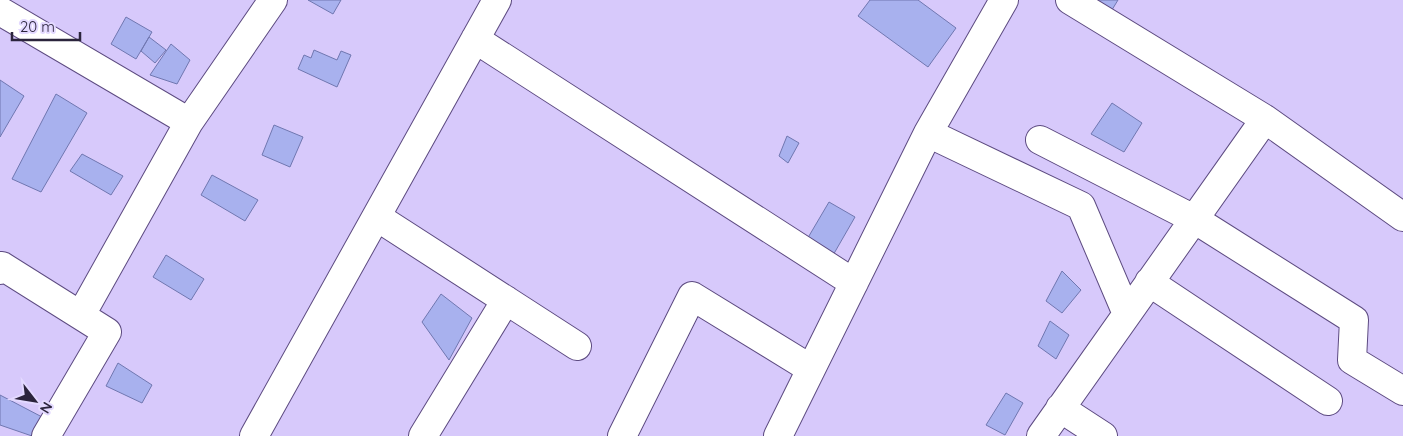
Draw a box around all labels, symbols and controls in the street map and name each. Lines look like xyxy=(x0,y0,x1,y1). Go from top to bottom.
scale bar xyxy=(12,10,80,42)
text: 20 m xyxy=(20,17,55,36)
north arrow xyxy=(10,376,60,426)
text: N xyxy=(36,399,57,417)

